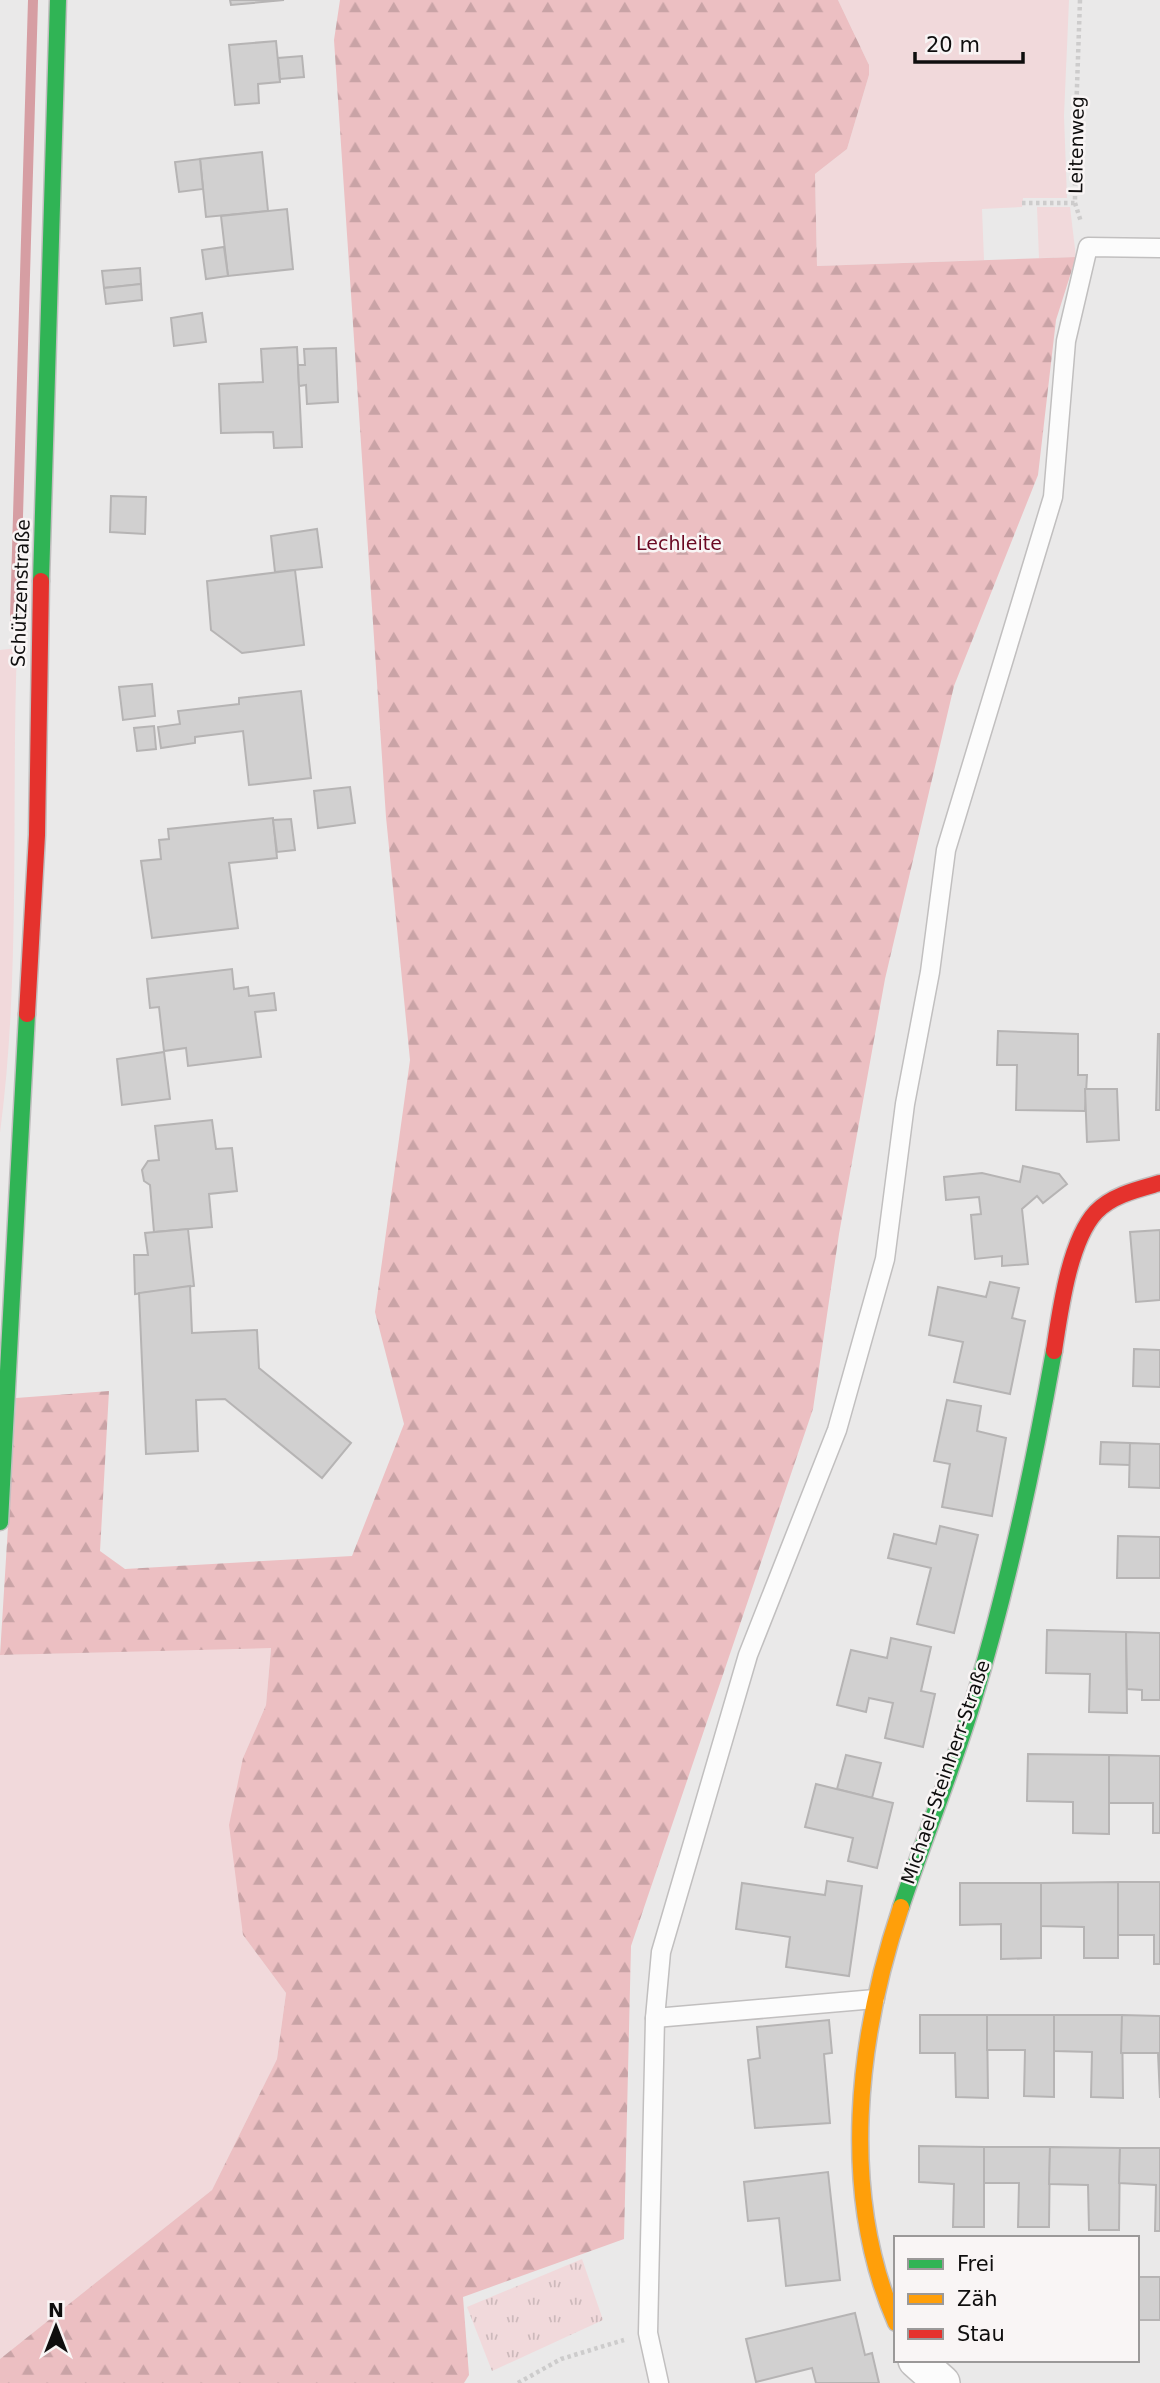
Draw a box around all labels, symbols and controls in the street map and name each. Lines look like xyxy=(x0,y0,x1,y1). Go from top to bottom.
scale bar xyxy=(915,21,1024,65)
text: 20 m xyxy=(926,33,980,57)
street label: Leitenweg xyxy=(1064,96,1088,194)
street label: Schützenstraße xyxy=(6,519,34,667)
park label: Lechleite xyxy=(636,532,722,554)
street label: Michael-Steinherr-Straße xyxy=(896,1657,994,1887)
legend xyxy=(894,2236,1139,2362)
text: Frei xyxy=(957,2252,994,2276)
text: Zäh xyxy=(957,2287,998,2311)
north arrow xyxy=(21,2292,91,2362)
text: N xyxy=(48,2299,64,2321)
text: Stau xyxy=(957,2322,1005,2346)

